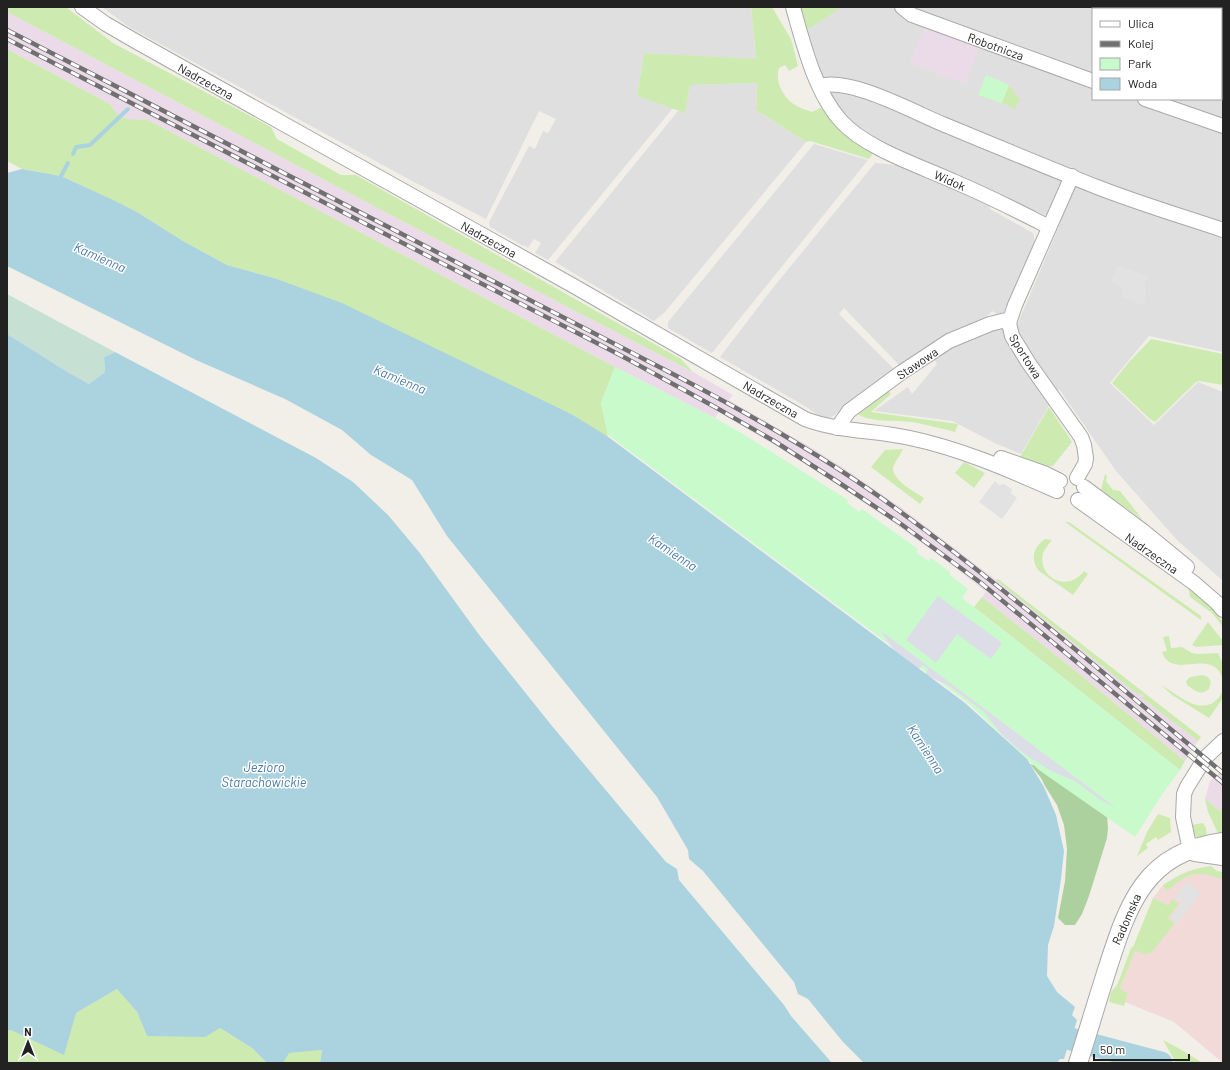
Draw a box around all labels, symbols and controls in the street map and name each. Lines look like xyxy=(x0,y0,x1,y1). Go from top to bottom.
legend xyxy=(1092,8,1222,100)
text: Ulica xyxy=(1128,16,1154,30)
street label: Robotnicza xyxy=(966,29,1026,63)
text: Kolej xyxy=(1128,36,1154,50)
text: Park xyxy=(1128,56,1152,70)
street label: Nadrzeczna xyxy=(176,60,236,102)
text: Woda xyxy=(1128,76,1157,90)
street label: Widok xyxy=(932,167,968,193)
street label: Nadrzeczna xyxy=(459,218,519,260)
water label: Kamienna xyxy=(72,238,129,276)
street label: Sportowa xyxy=(1007,331,1045,381)
street label: Stawowa xyxy=(894,344,940,382)
water label: Kamienna xyxy=(371,361,429,397)
street label: Nadrzeczna xyxy=(741,378,801,420)
water label: Kamienna xyxy=(646,530,700,574)
street label: Nadrzeczna xyxy=(1123,530,1181,576)
water label: Kamienna xyxy=(904,721,948,777)
water label: Jezioro Starachowickie xyxy=(221,759,307,790)
street label: Radomska xyxy=(1109,891,1143,947)
north arrow xyxy=(8,1022,48,1062)
text: N xyxy=(24,1025,32,1038)
scale bar xyxy=(1094,1036,1189,1062)
text: 50 m xyxy=(1100,1042,1125,1056)

